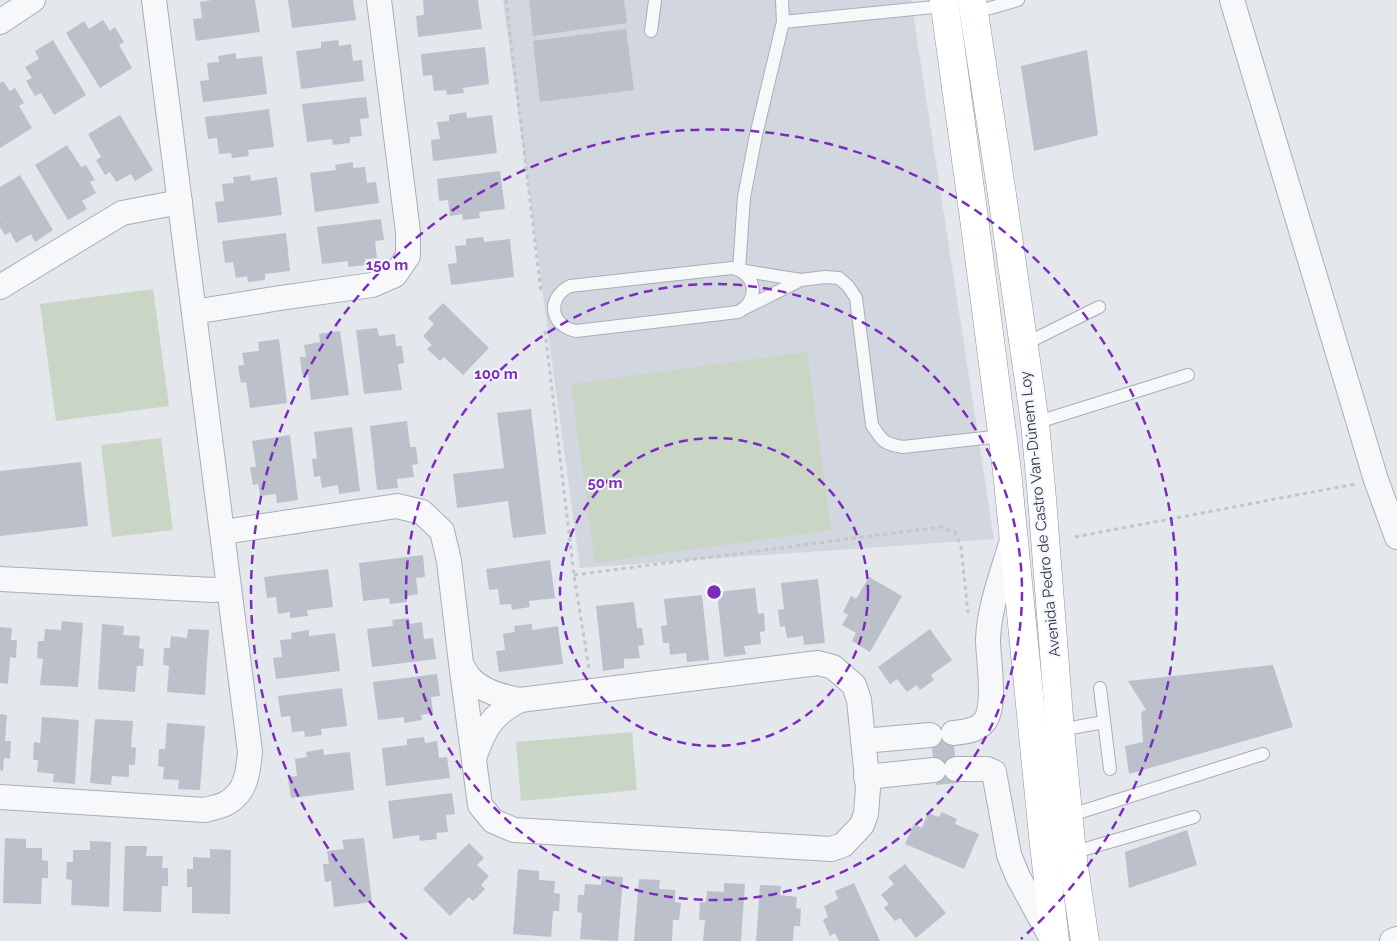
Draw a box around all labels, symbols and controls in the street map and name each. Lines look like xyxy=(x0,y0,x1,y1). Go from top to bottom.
text: 150 m xyxy=(366,256,408,274)
text: 100 m xyxy=(474,365,518,383)
street label: Avenida Pedro de Castro Van-Dúnem Loy xyxy=(1016,370,1064,658)
text: 50 m xyxy=(587,474,623,492)
centre of rings xyxy=(705,583,723,601)

